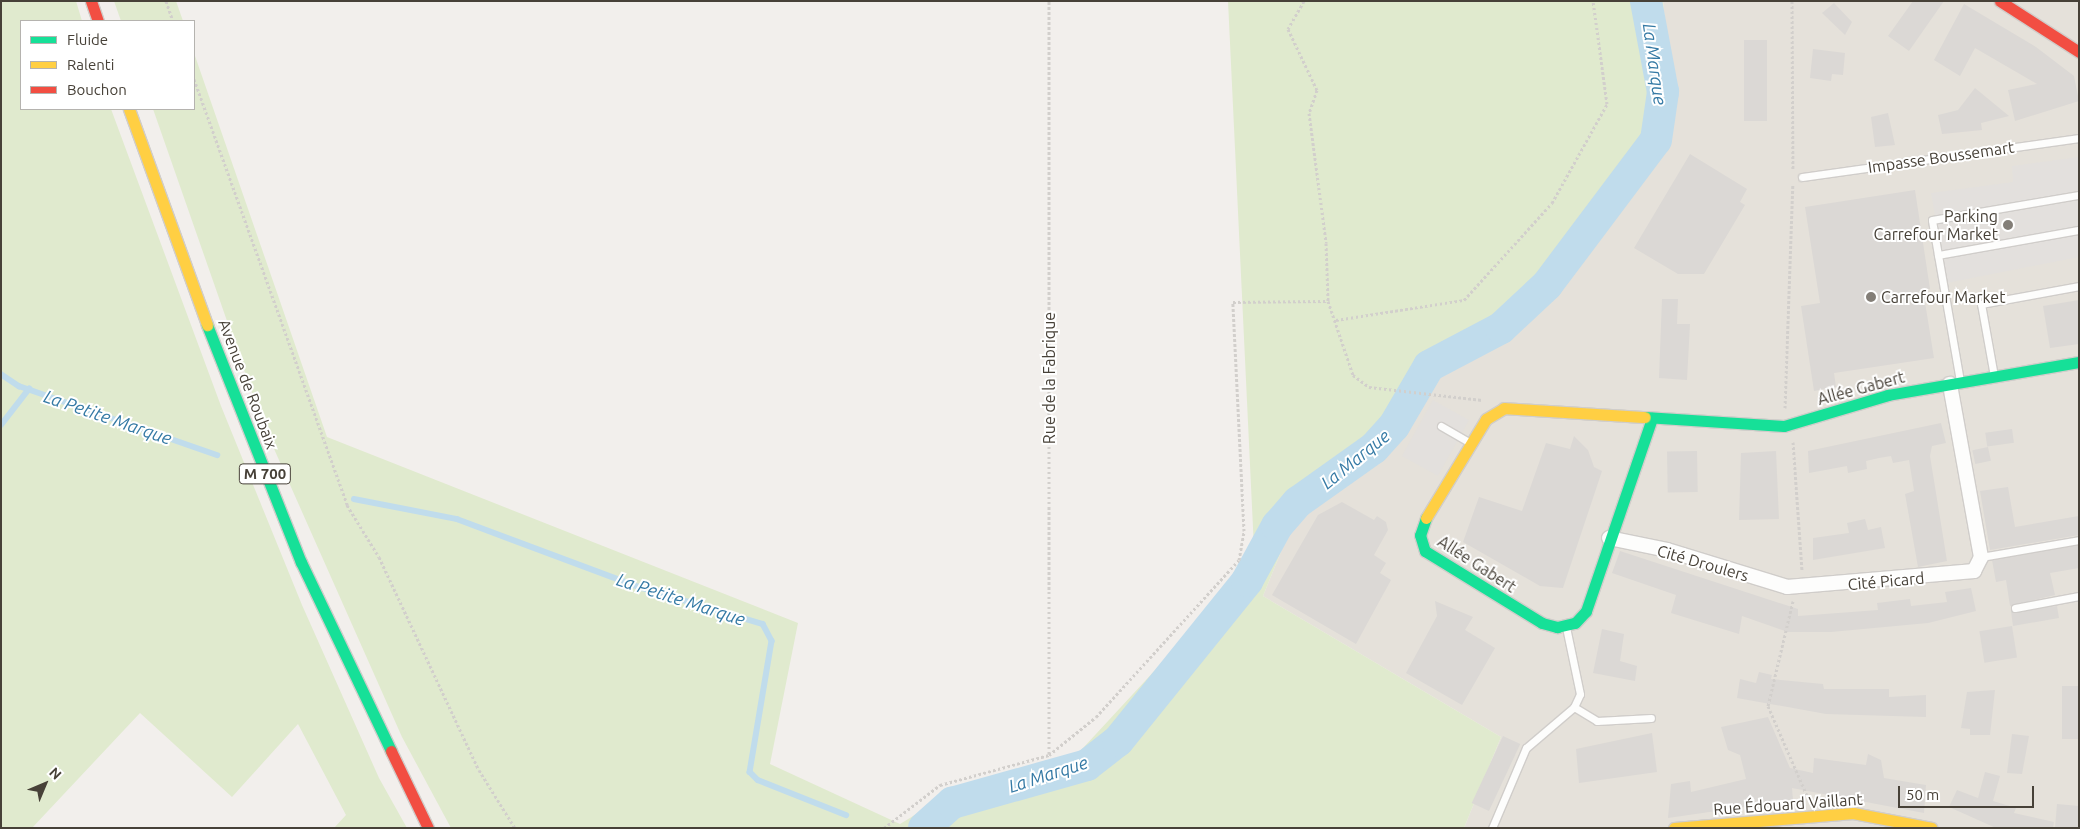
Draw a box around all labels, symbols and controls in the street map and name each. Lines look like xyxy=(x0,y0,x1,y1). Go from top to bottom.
legend xyxy=(20,20,195,110)
water label: La Marque xyxy=(1639,22,1671,106)
text: Fluide xyxy=(67,31,108,48)
text: Ralenti xyxy=(67,56,114,73)
text: Bouchon xyxy=(67,81,127,98)
street label: Impasse Boussemart xyxy=(1867,137,2015,177)
place label: Parking Carrefour Market xyxy=(1874,206,1998,244)
marker: Parking Carrefour Market xyxy=(2002,219,2014,231)
place label: Carrefour Market xyxy=(1881,287,2005,307)
marker: Carrefour Market xyxy=(1865,291,1877,303)
street label: Rue de la Fabrique xyxy=(1039,312,1059,444)
street label: Avenue de Roubaix xyxy=(214,316,282,452)
street label: Allée Gabert xyxy=(1815,367,1907,409)
water label: La Petite Marque xyxy=(41,385,175,449)
water label: La Marque xyxy=(1316,425,1394,493)
road number: M 700 xyxy=(239,462,291,486)
street label: Allée Gabert xyxy=(1434,532,1520,596)
street label: Cité Droulers xyxy=(1655,541,1751,585)
water label: La Petite Marque xyxy=(614,568,748,630)
street label: Cité Picard xyxy=(1847,568,1925,594)
water label: La Marque xyxy=(1006,751,1090,797)
north arrow xyxy=(20,759,70,809)
text: N xyxy=(46,764,65,783)
scale bar xyxy=(1900,776,2036,808)
text: 50 m xyxy=(1906,786,1939,803)
street label: Rue Édouard Vaillant xyxy=(1713,789,1863,819)

